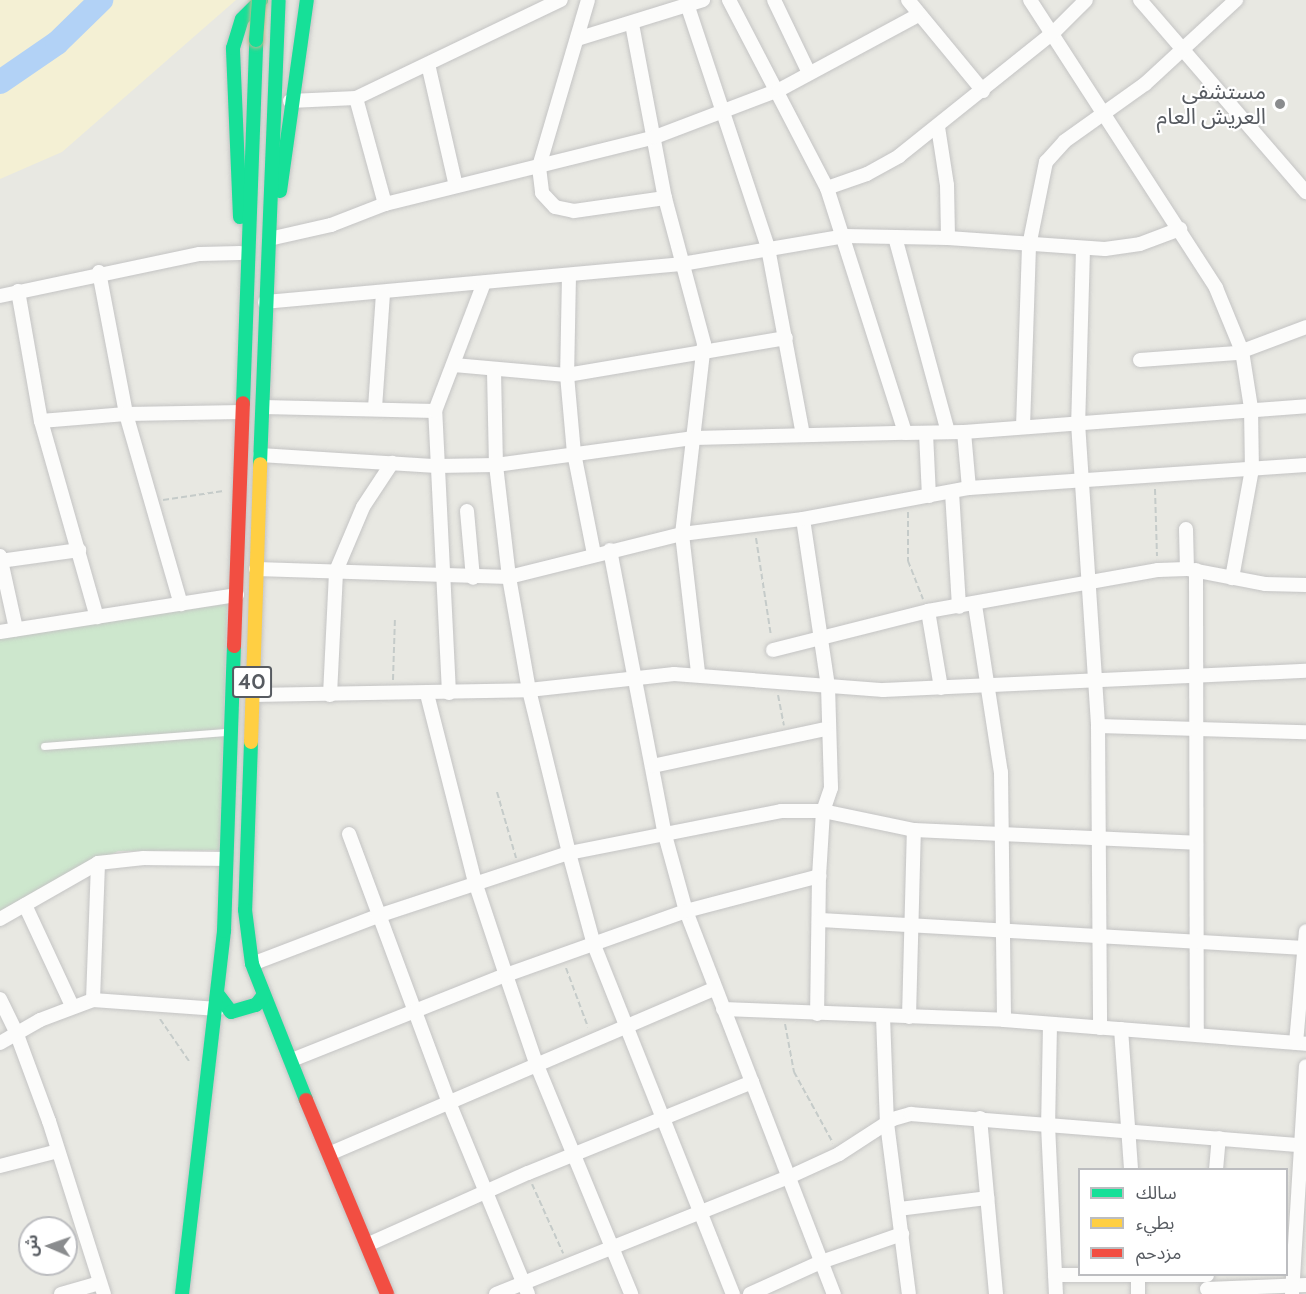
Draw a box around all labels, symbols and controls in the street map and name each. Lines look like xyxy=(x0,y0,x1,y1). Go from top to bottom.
place label: مستشفي العريش العام xyxy=(1157,78,1266,130)
marker: مستشفي العريش العام xyxy=(1271,95,1289,113)
road number: 40 xyxy=(231,664,273,700)
legend xyxy=(1078,1168,1288,1276)
text: سالك xyxy=(1136,1182,1177,1204)
text: بطيء xyxy=(1136,1212,1174,1234)
north arrow xyxy=(18,1216,78,1276)
text: ش xyxy=(22,1234,41,1257)
text: مزدحم xyxy=(1136,1242,1181,1264)

